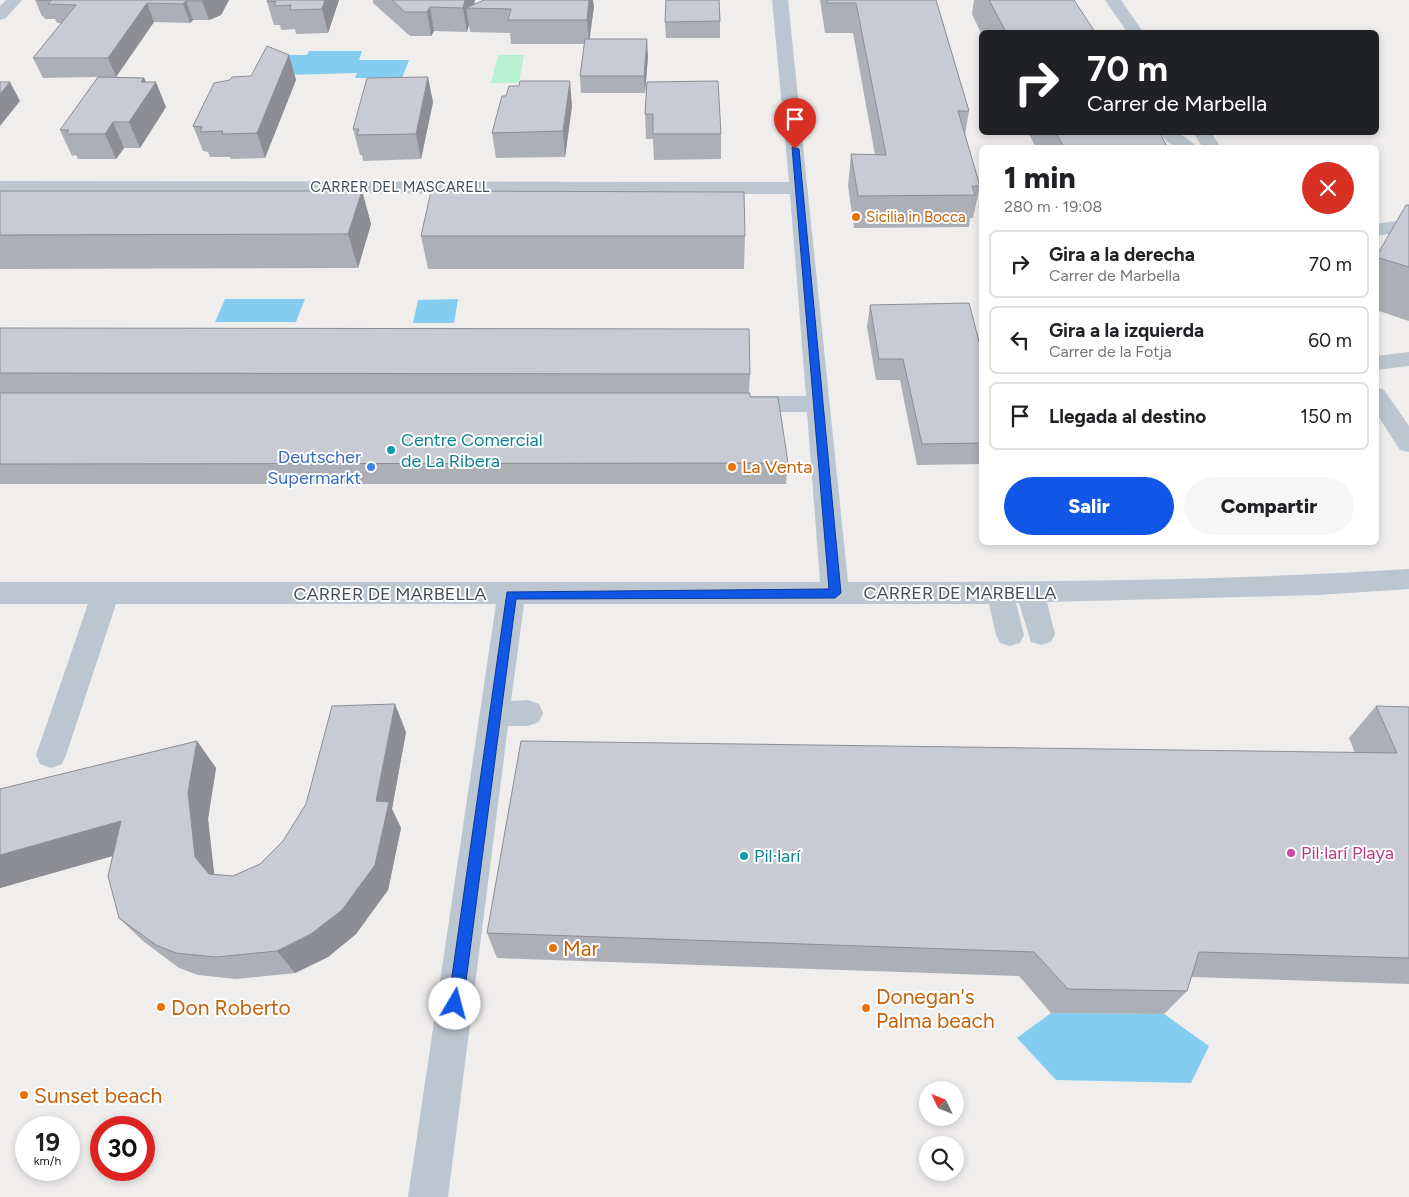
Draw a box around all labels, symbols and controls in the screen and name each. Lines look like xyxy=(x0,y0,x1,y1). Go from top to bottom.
text: 70 m xyxy=(1087,48,1168,90)
icon: right xyxy=(1004,50,1069,115)
text: Carrer de Marbella xyxy=(1087,90,1267,117)
pin xyxy=(774,98,816,149)
icon: arrive xyxy=(781,105,809,133)
text: 1 min xyxy=(1004,159,1076,196)
button: close xyxy=(1302,162,1354,214)
street label: CARRER DEL MASCARELL xyxy=(310,178,490,196)
text: 280 m · 19:08 xyxy=(1004,197,1102,216)
place label: Sicilia in Bocca xyxy=(866,208,966,226)
marker: Sicilia in Bocca xyxy=(850,211,862,223)
text: Gira a la derecha xyxy=(1049,243,1195,266)
icon: right xyxy=(1006,250,1034,278)
text: 70 m xyxy=(1309,253,1352,276)
text: Carrer de Marbella xyxy=(1049,266,1180,285)
text: Gira a la izquierda xyxy=(1049,319,1204,342)
icon: left xyxy=(1006,326,1034,354)
text: 60 m xyxy=(1308,329,1352,352)
text: Carrer de la Fotja xyxy=(1049,342,1172,361)
icon: arrive xyxy=(1006,402,1034,430)
text: Llegada al destino xyxy=(1049,405,1206,428)
text: 150 m xyxy=(1300,405,1352,428)
place label: Centre Comercial de La Ribera xyxy=(401,429,543,472)
marker: Centre Comercial de La Ribera xyxy=(385,444,397,456)
place label: Deutscher Supermarkt xyxy=(267,446,361,489)
place label: La Venta xyxy=(742,456,813,478)
marker: Deutscher Supermarkt xyxy=(365,461,377,473)
marker: La Venta xyxy=(726,461,738,473)
button: Salir xyxy=(1004,477,1174,535)
button: Compartir xyxy=(1184,477,1354,535)
street label: CARRER DE MARBELLA xyxy=(864,582,1056,604)
street label: CARRER DE MARBELLA xyxy=(294,583,486,605)
place label: Pil·larí Playa xyxy=(1301,842,1394,864)
place label: Pil·larí xyxy=(754,845,801,867)
marker: Pil·larí Playa xyxy=(1285,847,1297,859)
marker: Pil·larí xyxy=(738,850,750,862)
place label: Mar xyxy=(563,936,599,961)
marker: Mar xyxy=(547,942,559,954)
position arrow xyxy=(428,977,480,1029)
place label: Donegan's Palma beach xyxy=(876,984,995,1033)
place label: Don Roberto xyxy=(171,995,291,1020)
marker: Don Roberto xyxy=(155,1001,167,1013)
marker: Donegan's Palma beach xyxy=(860,1002,872,1014)
north arrow xyxy=(919,1081,964,1126)
map controls xyxy=(919,1081,964,1181)
place label: Sunset beach xyxy=(34,1083,162,1108)
marker: Sunset beach xyxy=(18,1089,30,1101)
speed limit sign: 30 xyxy=(90,1116,155,1181)
text: 19 xyxy=(35,1127,60,1157)
button: search xyxy=(919,1136,964,1181)
text: km/h xyxy=(34,1154,61,1168)

